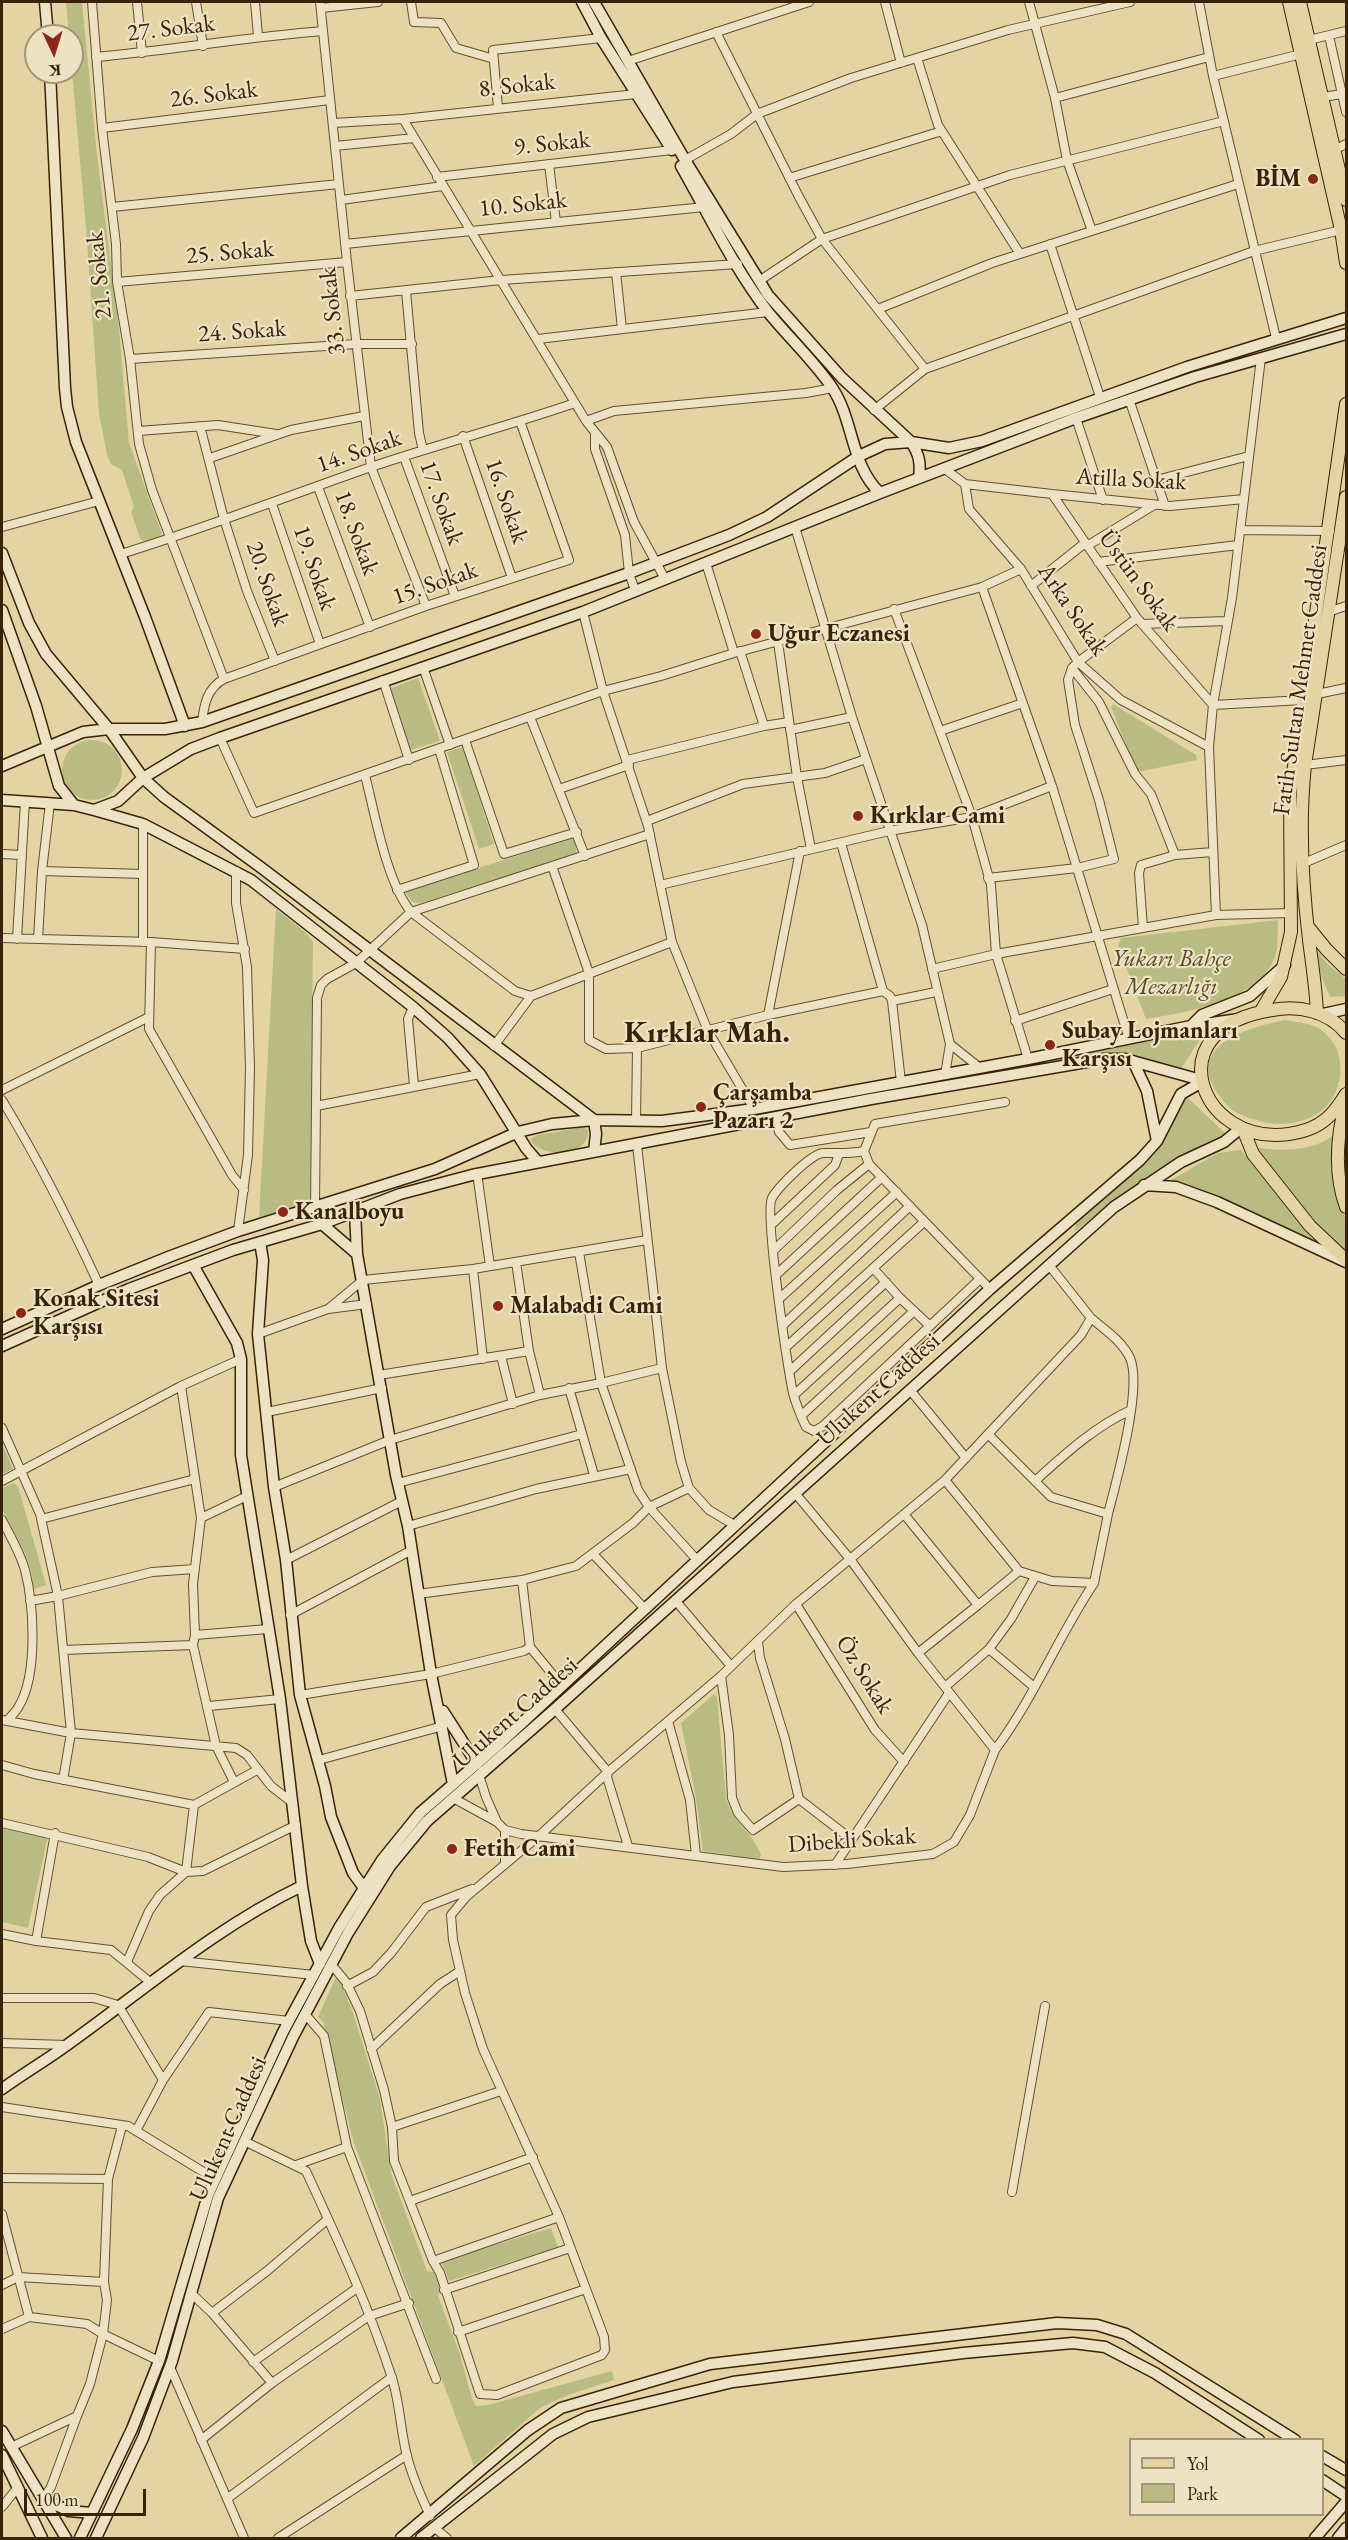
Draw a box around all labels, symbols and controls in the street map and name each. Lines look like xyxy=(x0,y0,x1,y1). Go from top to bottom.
street label: 27. Sokak xyxy=(126,9,216,49)
north arrow xyxy=(24,24,84,84)
text: K xyxy=(48,60,62,81)
street label: 8. Sokak xyxy=(477,68,557,104)
street label: 26. Sokak xyxy=(169,75,259,115)
street label: 9. Sokak xyxy=(512,126,592,162)
place label: BİM xyxy=(1255,165,1301,193)
marker: BİM xyxy=(1306,172,1320,186)
street label: 10. Sokak xyxy=(478,186,568,224)
street label: 21. Sokak xyxy=(81,230,119,320)
street label: 25. Sokak xyxy=(185,235,275,271)
street label: 33. Sokak xyxy=(314,266,352,356)
street label: 24. Sokak xyxy=(197,315,287,349)
street label: 14. Sokak xyxy=(313,424,405,480)
street label: 16. Sokak xyxy=(478,455,534,547)
street label: 17. Sokak xyxy=(412,457,470,549)
street label: Atilla Sokak xyxy=(1075,463,1187,497)
street label: 18. Sokak xyxy=(327,487,385,579)
street label: 19. Sokak xyxy=(286,522,342,614)
street label: Üstün Sokak xyxy=(1092,525,1184,637)
street label: 20. Sokak xyxy=(239,538,295,630)
street label: Fatih Sultan Mehmet Caddesi xyxy=(1268,543,1334,817)
street label: 15. Sokak xyxy=(389,556,481,612)
street label: Arka Sokak xyxy=(1031,558,1113,662)
place label: Uğur Eczanesi xyxy=(768,620,910,648)
marker: Uğur Eczanesi xyxy=(749,627,763,641)
place label: Kırklar Cami xyxy=(870,802,1005,830)
marker: Kırklar Cami xyxy=(851,809,865,823)
park label: Yukarı Bahçe Mezarlığı xyxy=(1111,945,1231,1001)
district label: Kırklar Mah. xyxy=(624,1016,790,1052)
place label: Subay Lojmanları Karşısı xyxy=(1062,1017,1238,1073)
marker: Subay Lojmanları Karşısı xyxy=(1043,1038,1057,1052)
place label: Çarşamba Pazarı 2 xyxy=(713,1079,812,1135)
marker: Çarşamba Pazarı 2 xyxy=(694,1100,708,1114)
place label: Kanalboyu xyxy=(295,1198,404,1226)
marker: Kanalboyu xyxy=(276,1205,290,1219)
place label: Konak Sitesi Karşısı xyxy=(33,1285,159,1341)
place label: Malabadi Cami xyxy=(510,1292,663,1320)
marker: Malabadi Cami xyxy=(491,1299,505,1313)
marker: Konak Sitesi Karşısı xyxy=(14,1306,28,1320)
street label: Ulukent Caddesi xyxy=(812,1327,946,1453)
street label: Öz Sokak xyxy=(829,1631,899,1719)
street label: Ulukent Caddesi xyxy=(448,1651,584,1775)
street label: Dibekli Sokak xyxy=(787,1822,917,1860)
place label: Fetih Cami xyxy=(464,1835,575,1863)
marker: Fetih Cami xyxy=(445,1842,459,1856)
street label: Ulukent Caddesi xyxy=(184,2052,274,2206)
legend xyxy=(1129,2438,1324,2516)
text: Yol xyxy=(1187,2452,1209,2475)
scale bar xyxy=(27,2477,148,2515)
text: Park xyxy=(1187,2482,1218,2505)
text: 100 m xyxy=(35,2488,79,2511)

